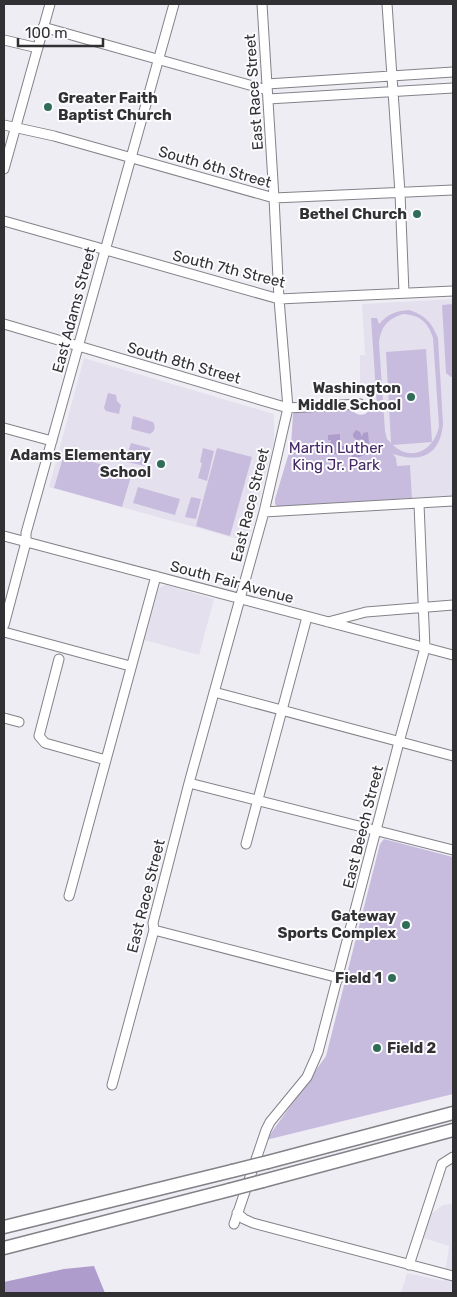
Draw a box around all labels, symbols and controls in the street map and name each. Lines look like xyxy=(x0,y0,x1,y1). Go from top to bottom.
scale bar xyxy=(18,15,102,47)
text: 100 m xyxy=(25,24,67,42)
street label: East Race Street xyxy=(241,33,267,151)
place label: Greater Faith Baptist Church xyxy=(58,89,172,124)
marker: Greater Faith Baptist Church xyxy=(42,101,54,113)
street label: South 6th Street xyxy=(156,142,274,192)
place label: Bethel Church xyxy=(299,205,407,223)
marker: Bethel Church xyxy=(411,208,423,220)
street label: East Adams Street xyxy=(49,245,99,375)
street label: South 7th Street xyxy=(171,246,287,292)
street label: South 8th Street xyxy=(125,338,243,388)
place label: Washington Middle School xyxy=(298,379,401,414)
marker: Washington Middle School xyxy=(405,391,417,403)
park label: Martin Luther King Jr. Park xyxy=(289,439,384,474)
place label: Adams Elementary School xyxy=(10,446,151,481)
street label: East Race Street xyxy=(227,446,273,564)
marker: Adams Elementary School xyxy=(155,458,167,470)
street label: South Fair Avenue xyxy=(168,557,296,607)
street label: East Beech Street xyxy=(339,764,387,890)
street label: East Race Street xyxy=(123,837,169,955)
place label: Gateway Sports Complex xyxy=(277,907,396,942)
marker: Gateway Sports Complex xyxy=(400,919,412,931)
place label: Field 1 xyxy=(335,969,382,987)
marker: Field 1 xyxy=(386,972,398,984)
place label: Field 2 xyxy=(387,1039,436,1057)
marker: Field 2 xyxy=(371,1042,383,1054)

